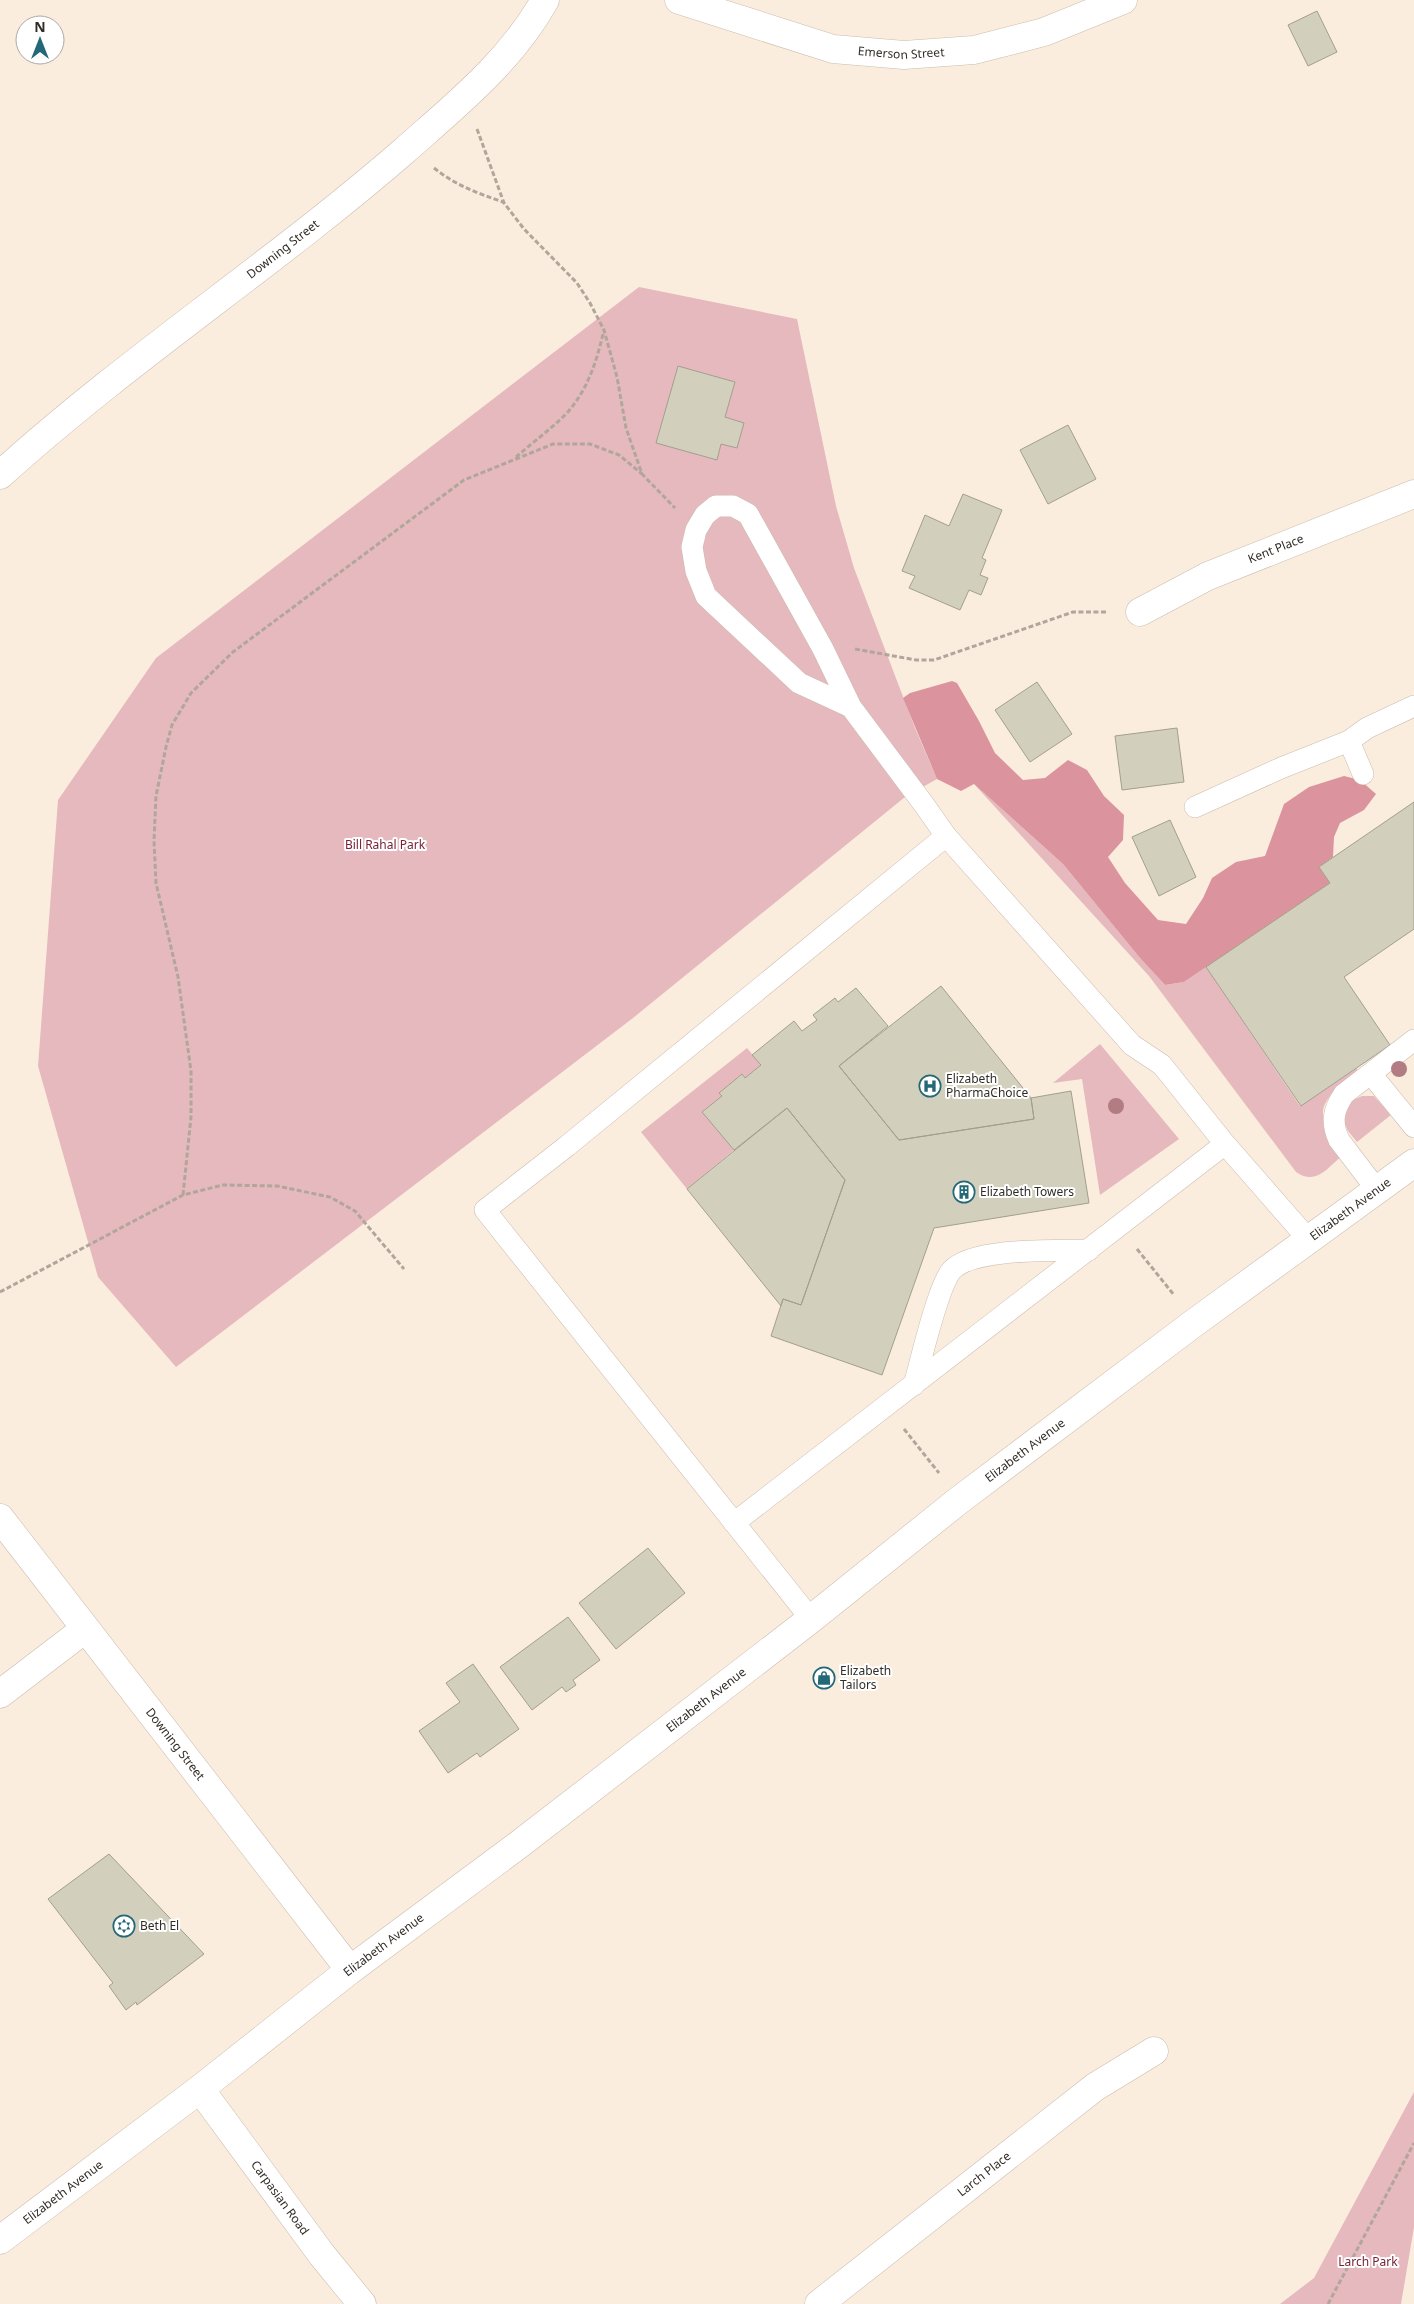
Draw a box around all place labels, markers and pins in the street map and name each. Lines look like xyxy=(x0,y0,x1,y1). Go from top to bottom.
place label: Elizabeth PharmaChoice xyxy=(946,1070,1028,1101)
hospital icon: Elizabeth PharmaChoice xyxy=(918,1074,942,1098)
building icon: Elizabeth Towers xyxy=(952,1180,976,1204)
place label: Elizabeth Towers xyxy=(980,1183,1074,1200)
place label: Elizabeth Tailors xyxy=(840,1662,891,1693)
shop icon: Elizabeth Tailors xyxy=(812,1666,836,1690)
synagogue icon: Beth El xyxy=(112,1914,136,1938)
place label: Beth El xyxy=(140,1917,179,1934)

